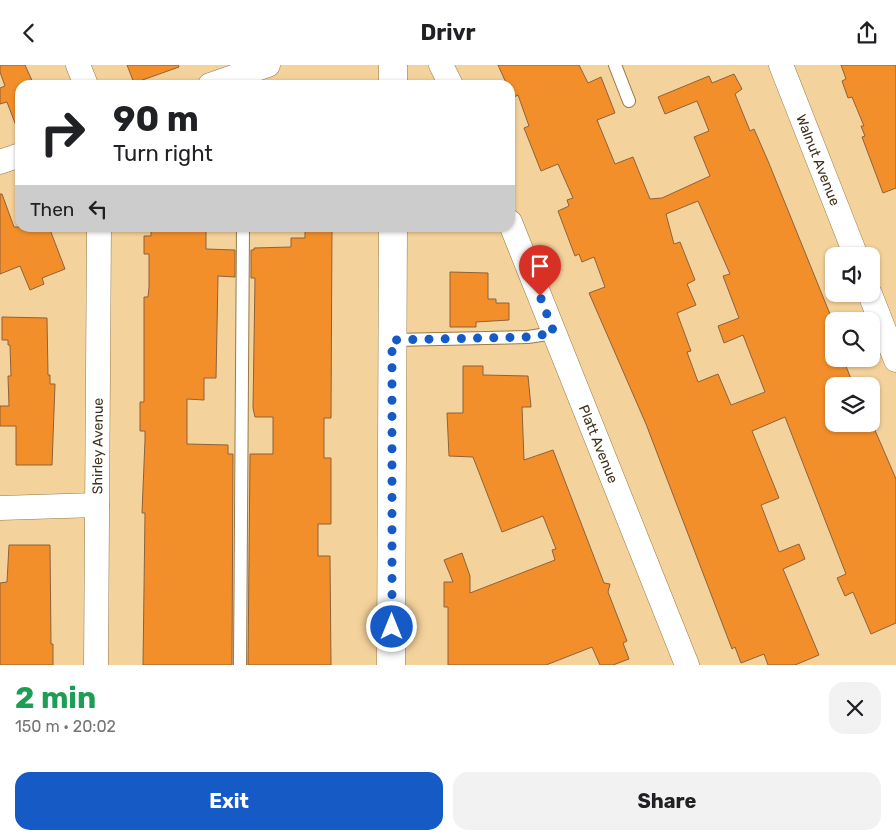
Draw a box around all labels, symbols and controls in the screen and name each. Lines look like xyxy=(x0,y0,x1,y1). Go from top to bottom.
icon: back xyxy=(15,19,43,47)
text: Drivr xyxy=(420,19,476,46)
icon: share xyxy=(853,19,881,47)
text: 90 m xyxy=(113,98,199,140)
icon: right xyxy=(30,100,95,165)
street label: Walnut Avenue xyxy=(792,112,843,208)
text: Turn right xyxy=(113,140,213,167)
icon: left xyxy=(84,195,112,223)
text: Then xyxy=(30,198,74,221)
pin xyxy=(519,245,561,296)
map controls xyxy=(825,247,880,432)
button: sound xyxy=(825,247,880,302)
icon: arrive xyxy=(526,252,554,280)
button: search xyxy=(825,312,880,367)
button: layers xyxy=(825,377,880,432)
street label: Shirley Avenue xyxy=(89,398,107,494)
street label: Platt Avenue xyxy=(575,402,622,486)
position arrow xyxy=(365,600,417,652)
text: 2 min xyxy=(15,680,96,716)
button: close xyxy=(829,682,881,734)
text: 150 m · 20:02 xyxy=(15,717,116,736)
button: Exit xyxy=(15,772,443,830)
button: Share xyxy=(453,772,881,830)

